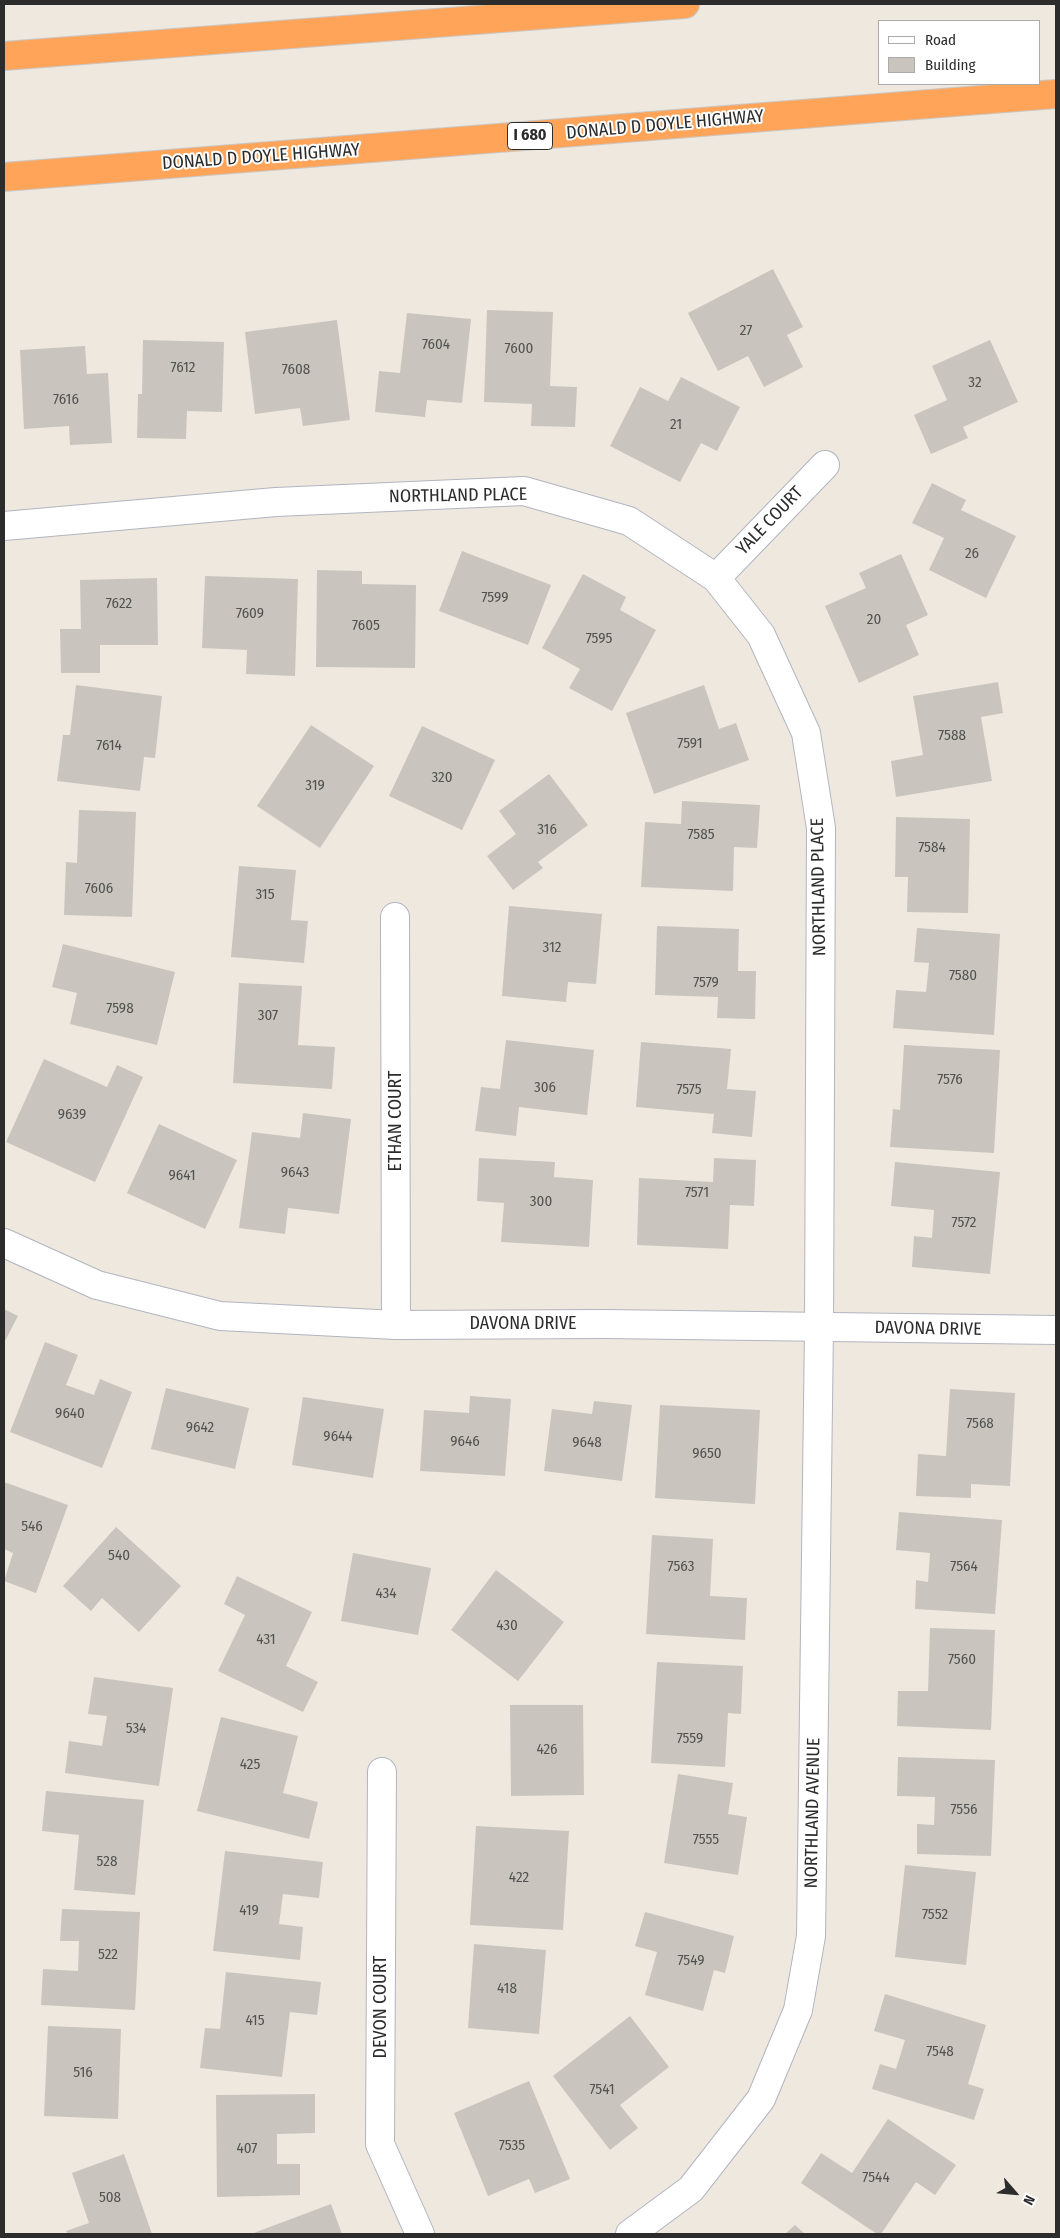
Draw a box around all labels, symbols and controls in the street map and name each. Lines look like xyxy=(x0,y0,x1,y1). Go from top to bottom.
legend xyxy=(878,20,1040,85)
text: Road xyxy=(925,31,956,49)
text: Building xyxy=(925,56,976,74)
street label: DONALD D DOYLE HIGHWAY xyxy=(565,106,765,144)
road number: I 680 xyxy=(508,122,552,150)
street label: DONALD D DOYLE HIGHWAY xyxy=(161,139,361,175)
house number: 27 xyxy=(740,322,752,340)
house number: 7604 xyxy=(422,336,450,354)
house number: 7600 xyxy=(505,340,533,358)
house number: 7612 xyxy=(171,359,195,377)
house number: 7608 xyxy=(282,361,310,379)
house number: 32 xyxy=(968,374,982,392)
house number: 7616 xyxy=(53,391,79,409)
house number: 21 xyxy=(670,416,682,434)
street label: YALE COURT xyxy=(732,482,808,560)
street label: NORTHLAND PLACE xyxy=(389,484,527,508)
house number: 26 xyxy=(965,545,979,563)
house number: 7599 xyxy=(481,589,509,607)
house number: 7622 xyxy=(106,595,132,613)
house number: 7609 xyxy=(236,605,264,623)
house number: 20 xyxy=(867,611,881,629)
house number: 7605 xyxy=(352,617,380,635)
house number: 7595 xyxy=(586,630,612,648)
house number: 7588 xyxy=(938,727,966,745)
house number: 7591 xyxy=(677,735,703,753)
house number: 7614 xyxy=(96,737,122,755)
house number: 320 xyxy=(431,769,453,787)
house number: 319 xyxy=(305,777,325,795)
street label: NORTHLAND PLACE xyxy=(807,818,831,956)
house number: 316 xyxy=(537,821,557,839)
house number: 7585 xyxy=(687,826,715,844)
house number: 7584 xyxy=(918,839,946,857)
house number: 7606 xyxy=(85,880,113,898)
house number: 315 xyxy=(255,886,275,904)
house number: 312 xyxy=(543,939,561,957)
house number: 7580 xyxy=(949,967,977,985)
house number: 7579 xyxy=(693,974,719,992)
house number: 7598 xyxy=(106,1000,134,1018)
house number: 307 xyxy=(258,1007,278,1025)
street label: ETHAN COURT xyxy=(385,1071,407,1171)
house number: 7576 xyxy=(937,1071,963,1089)
house number: 306 xyxy=(534,1079,556,1097)
house number: 7575 xyxy=(676,1081,702,1099)
house number: 9639 xyxy=(58,1106,86,1124)
house number: 9643 xyxy=(281,1164,309,1182)
house number: 9641 xyxy=(168,1167,196,1185)
house number: 7571 xyxy=(685,1184,709,1202)
house number: 300 xyxy=(530,1193,552,1211)
house number: 7572 xyxy=(952,1214,976,1232)
street label: DAVONA DRIVE xyxy=(469,1313,577,1335)
street label: DAVONA DRIVE xyxy=(874,1317,982,1341)
house number: 9640 xyxy=(55,1405,85,1423)
house number: 7568 xyxy=(966,1415,994,1433)
house number: 9642 xyxy=(186,1419,214,1437)
house number: 9644 xyxy=(323,1428,353,1446)
house number: 9646 xyxy=(450,1433,480,1451)
house number: 9648 xyxy=(572,1434,602,1452)
house number: 9650 xyxy=(692,1445,722,1463)
house number: 546 xyxy=(21,1518,43,1536)
house number: 540 xyxy=(108,1547,130,1565)
house number: 7563 xyxy=(668,1558,694,1576)
house number: 7564 xyxy=(950,1558,978,1576)
house number: 434 xyxy=(376,1585,396,1603)
house number: 430 xyxy=(496,1617,518,1635)
house number: 431 xyxy=(256,1631,276,1649)
house number: 7560 xyxy=(948,1651,976,1669)
house number: 534 xyxy=(126,1720,146,1738)
house number: 7559 xyxy=(677,1730,703,1748)
street label: NORTHLAND AVENUE xyxy=(801,1737,825,1889)
house number: 426 xyxy=(536,1741,558,1759)
house number: 425 xyxy=(240,1756,260,1774)
house number: 7556 xyxy=(951,1801,977,1819)
house number: 7555 xyxy=(693,1831,719,1849)
house number: 528 xyxy=(97,1853,117,1871)
house number: 422 xyxy=(509,1869,529,1887)
house number: 419 xyxy=(239,1902,259,1920)
house number: 7552 xyxy=(922,1906,948,1924)
house number: 522 xyxy=(98,1946,118,1964)
house number: 7549 xyxy=(677,1952,705,1970)
street label: DEVON COURT xyxy=(370,1956,392,2058)
house number: 418 xyxy=(497,1980,517,1998)
house number: 415 xyxy=(245,2012,265,2030)
house number: 7548 xyxy=(926,2043,954,2061)
house number: 516 xyxy=(73,2064,93,2082)
house number: 7541 xyxy=(589,2081,615,2099)
house number: 7535 xyxy=(499,2137,525,2155)
house number: 407 xyxy=(237,2140,257,2158)
north arrow xyxy=(990,2168,1040,2218)
house number: 7544 xyxy=(862,2169,890,2187)
house number: 508 xyxy=(99,2189,121,2207)
text: N xyxy=(1019,2192,1038,2208)

